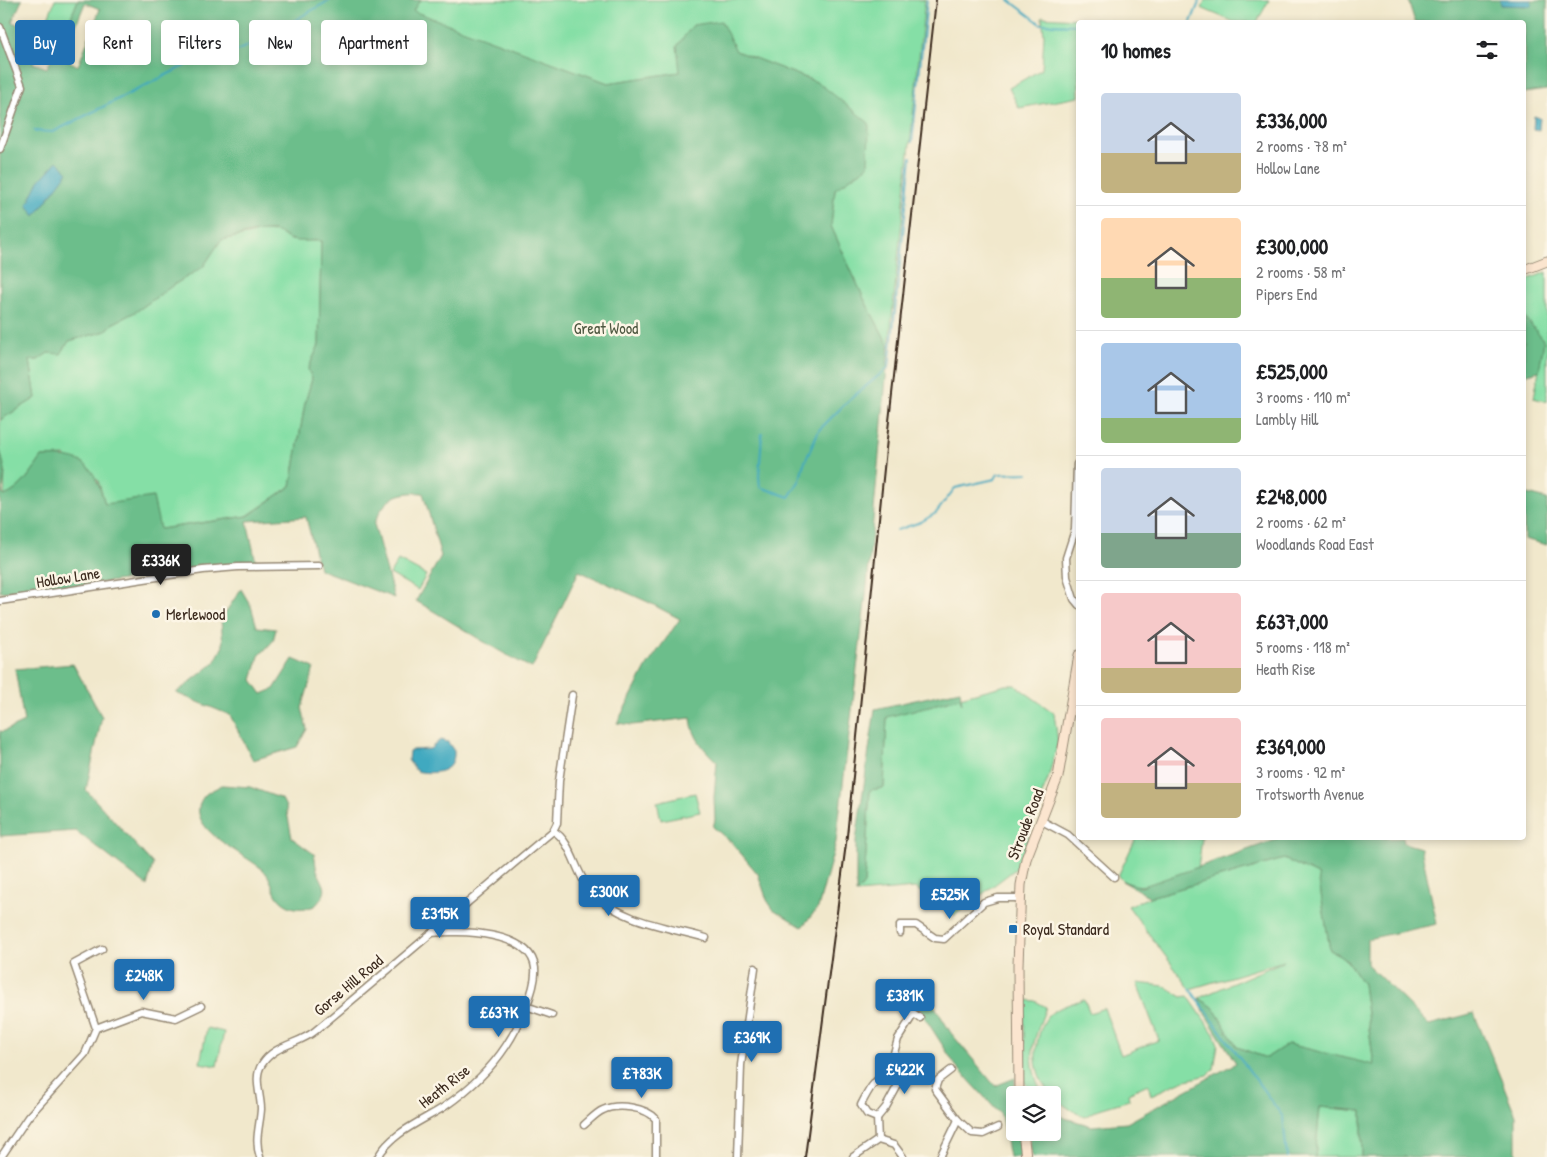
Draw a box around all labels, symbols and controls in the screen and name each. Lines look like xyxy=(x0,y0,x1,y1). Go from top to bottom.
chip: Buy xyxy=(15,20,75,65)
chip: Rent xyxy=(85,20,151,65)
chip: Filters xyxy=(161,20,239,65)
chip: New xyxy=(249,20,311,65)
chip: Apartment xyxy=(321,20,427,65)
text: 10 homes xyxy=(1101,36,1171,65)
icon: filters xyxy=(1473,36,1501,64)
text: £336,000 xyxy=(1256,106,1327,135)
icon: home xyxy=(1141,113,1201,173)
text: 2 rooms · 78 m² xyxy=(1256,135,1347,157)
text: Hollow Lane xyxy=(1256,157,1320,179)
text: £300,000 xyxy=(1256,232,1328,261)
icon: home xyxy=(1141,238,1201,298)
text: 2 rooms · 58 m² xyxy=(1256,261,1346,283)
text: Pipers End xyxy=(1256,283,1317,305)
park label: Great Wood xyxy=(574,317,638,339)
text: £525,000 xyxy=(1256,357,1328,386)
icon: home xyxy=(1141,363,1201,423)
text: 3 rooms · 110 m² xyxy=(1256,386,1351,408)
text: Lambly Hill xyxy=(1256,408,1318,430)
text: £248,000 xyxy=(1256,482,1327,511)
icon: home xyxy=(1141,488,1201,548)
text: 2 rooms · 62 m² xyxy=(1256,511,1346,533)
text: Woodlands Road East xyxy=(1256,533,1374,555)
pin: £336K xyxy=(126,544,196,586)
text: £336K xyxy=(142,549,180,571)
street label: Hollow Lane xyxy=(35,561,102,593)
place label: Merlewood xyxy=(166,603,225,625)
text: £637,000 xyxy=(1256,607,1328,636)
marker: Merlewood xyxy=(150,608,162,620)
icon: home xyxy=(1141,613,1201,673)
text: 5 rooms · 118 m² xyxy=(1256,636,1350,658)
text: Heath Rise xyxy=(1256,658,1315,680)
text: £369,000 xyxy=(1256,732,1326,761)
icon: home xyxy=(1141,738,1201,798)
text: 3 rooms · 92 m² xyxy=(1256,761,1345,783)
text: Trotsworth Avenue xyxy=(1256,783,1364,805)
street label: Stroude Road xyxy=(1001,785,1049,863)
pin: £300K xyxy=(574,874,644,917)
pin: £525K xyxy=(915,878,985,920)
text: £300K xyxy=(590,880,628,902)
text: £525K xyxy=(931,883,969,905)
pin: £315K xyxy=(405,896,475,939)
text: £315K xyxy=(422,902,458,924)
place label: Royal Standard xyxy=(1023,918,1109,940)
marker: Royal Standard xyxy=(1007,923,1019,935)
street label: Gorse Hill Road xyxy=(309,949,387,1021)
pin: £248K xyxy=(109,958,179,1001)
text: £248K xyxy=(125,964,163,986)
pin: £381K xyxy=(870,978,940,1021)
text: £381K xyxy=(886,984,924,1006)
pin: £637K xyxy=(464,996,534,1038)
text: £637K xyxy=(480,1001,518,1023)
pin: £369K xyxy=(717,1020,787,1063)
text: £369K xyxy=(734,1026,770,1048)
pin: £422K xyxy=(870,1052,940,1095)
pin: £783K xyxy=(607,1056,677,1099)
text: £422K xyxy=(886,1058,924,1080)
street label: Heath Rise xyxy=(414,1059,475,1113)
text: £783K xyxy=(622,1062,662,1084)
map controls xyxy=(1006,1086,1061,1141)
button: layers xyxy=(1006,1086,1061,1141)

